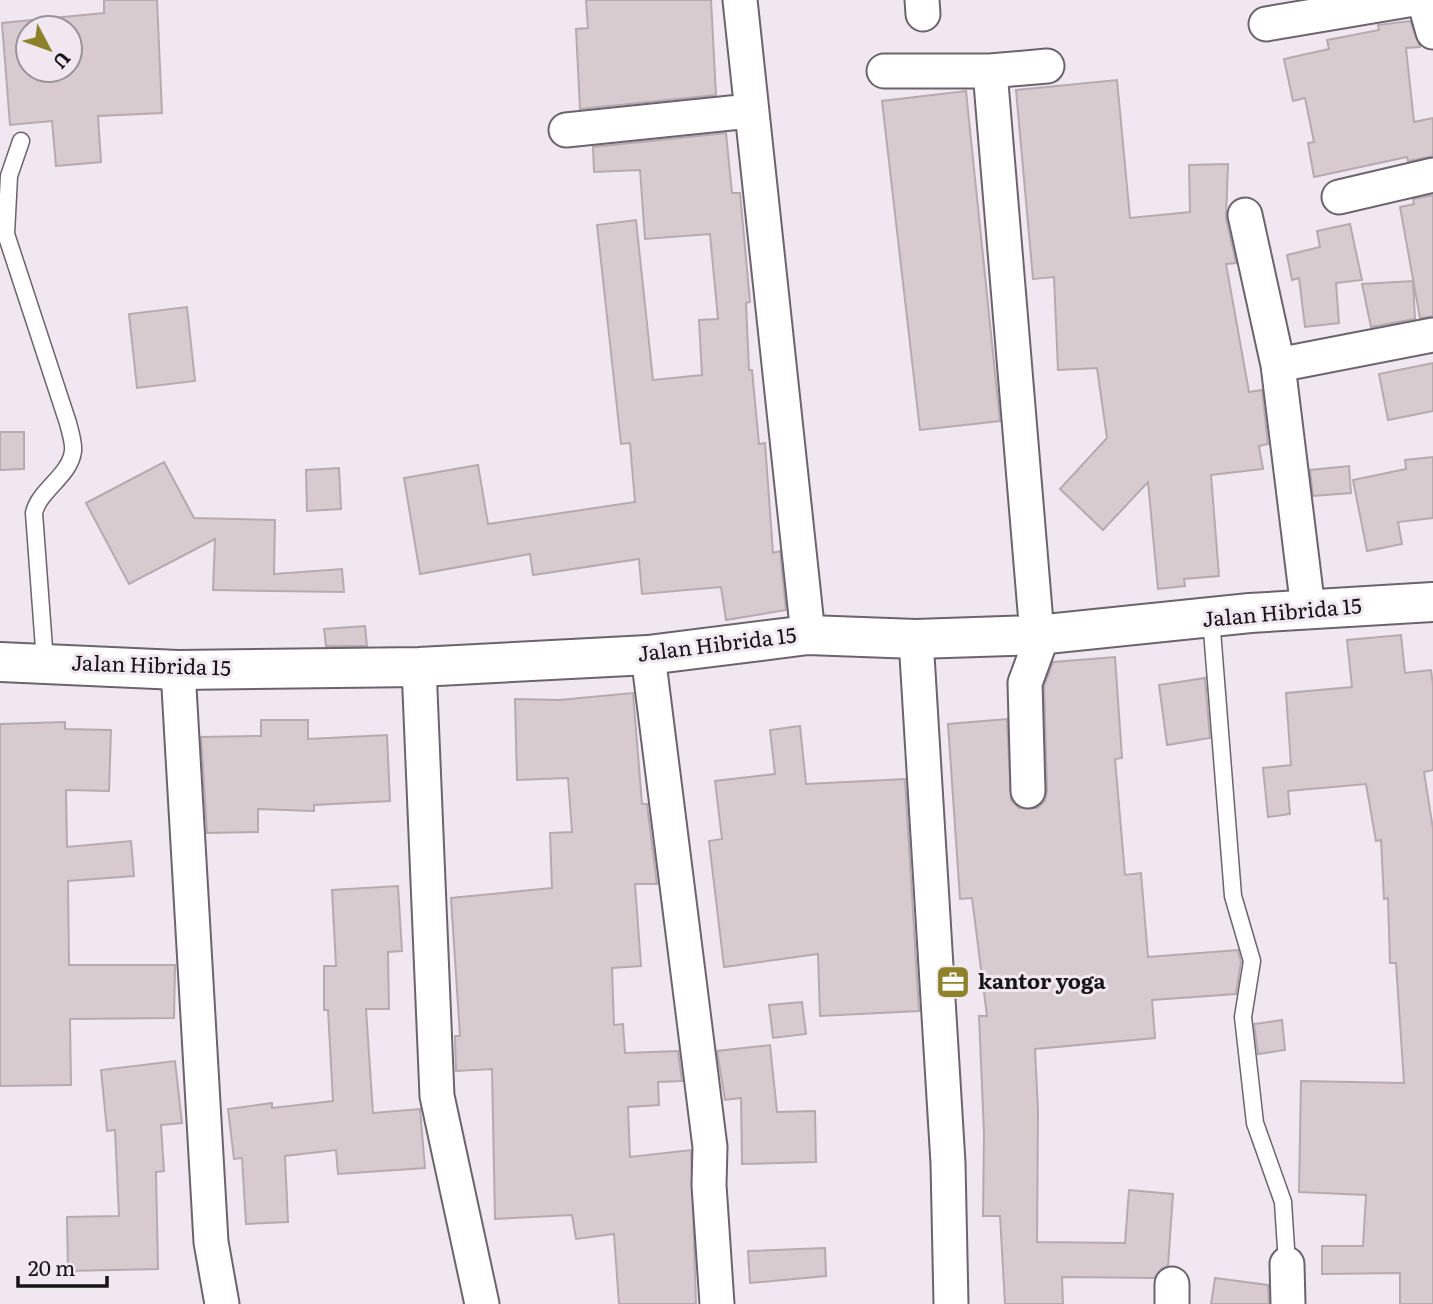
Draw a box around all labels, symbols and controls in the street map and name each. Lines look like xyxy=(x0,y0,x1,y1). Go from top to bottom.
north arrow xyxy=(14,14,84,84)
text: U xyxy=(47,46,78,76)
street label: Jalan Hibrida 15 xyxy=(1201,588,1363,633)
street label: Jalan Hibrida 15 xyxy=(636,617,798,668)
street label: Jalan Hibrida 15 xyxy=(71,645,231,682)
office icon: kantor yoga xyxy=(934,963,972,1001)
place label: kantor yoga xyxy=(978,964,1107,995)
scale bar xyxy=(18,1244,107,1288)
text: 20 m xyxy=(28,1251,75,1282)

